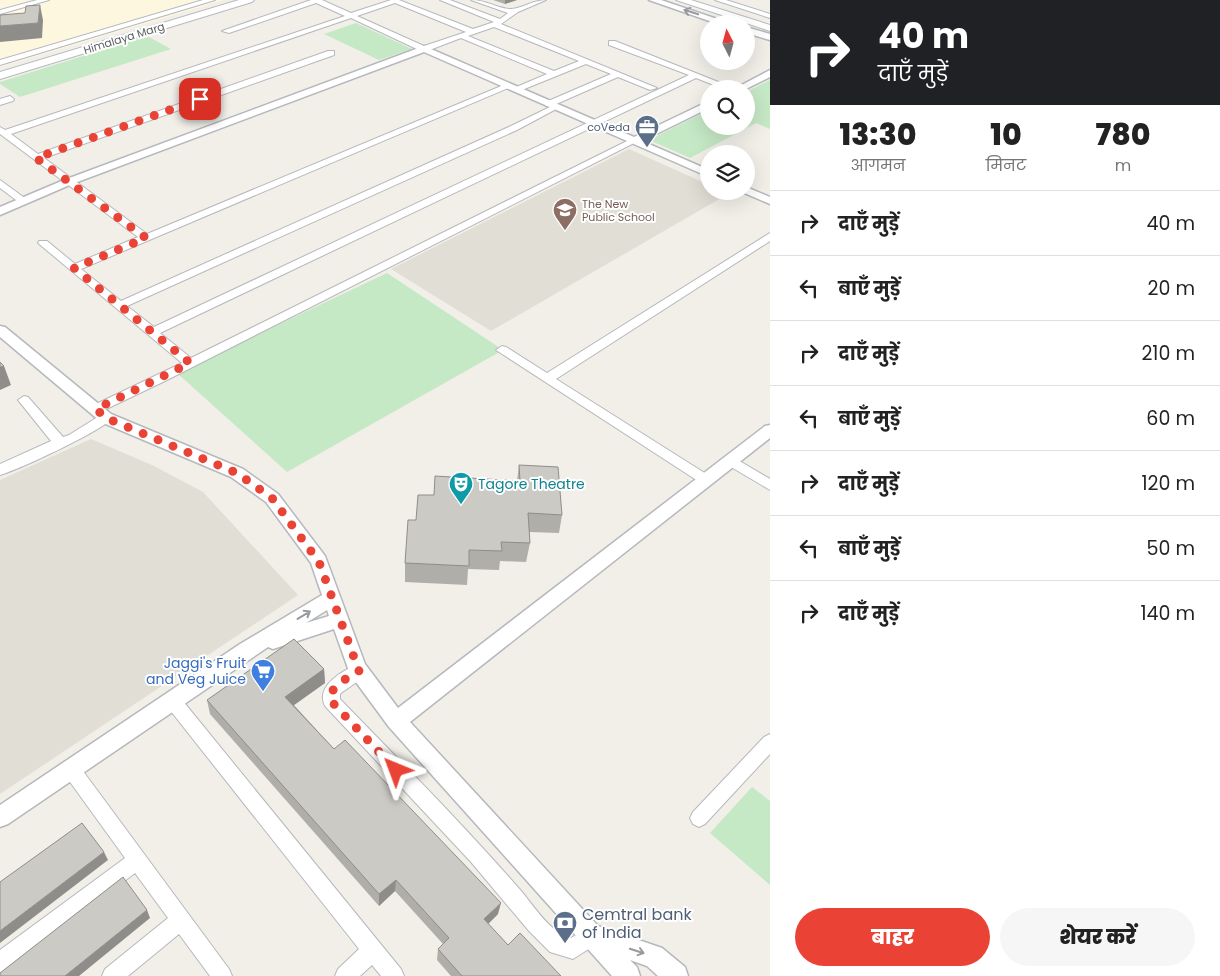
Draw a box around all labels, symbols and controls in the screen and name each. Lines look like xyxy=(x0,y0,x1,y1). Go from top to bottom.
one-way arrow xyxy=(683,6,699,16)
text: 40 m xyxy=(878,11,969,60)
north arrow xyxy=(700,15,755,70)
map controls xyxy=(700,15,755,200)
street label: Himalaya Marg xyxy=(81,18,167,58)
icon: right xyxy=(795,20,860,85)
text: दाएँ मुड़ें xyxy=(878,58,948,89)
pin xyxy=(179,78,221,120)
button: search xyxy=(700,80,755,135)
icon: arrive xyxy=(186,85,214,113)
text: 13:30 xyxy=(839,113,916,156)
text: 10 xyxy=(990,113,1022,156)
text: 780 xyxy=(1096,113,1151,156)
office icon: coVeda xyxy=(634,114,660,148)
place label: coVeda xyxy=(587,119,630,135)
button: layers xyxy=(700,145,755,200)
text: आगमन xyxy=(850,154,905,177)
text: मिनट xyxy=(986,154,1026,177)
text: m xyxy=(1115,154,1131,177)
place label: The New Public School xyxy=(582,196,655,225)
school or university icon: The New Public School xyxy=(552,197,578,231)
icon: right xyxy=(795,209,823,237)
text: दाएँ मुड़ें xyxy=(838,210,899,237)
text: 40 m xyxy=(1146,210,1195,237)
icon: left xyxy=(795,274,823,302)
text: बाएँ मुड़ें xyxy=(838,275,900,302)
text: 20 m xyxy=(1147,275,1195,302)
icon: right xyxy=(795,339,823,367)
text: दाएँ मुड़ें xyxy=(838,340,899,367)
text: 210 m xyxy=(1141,340,1195,367)
icon: left xyxy=(795,404,823,432)
text: बाएँ मुड़ें xyxy=(838,405,900,432)
text: 60 m xyxy=(1146,405,1195,432)
icon: right xyxy=(795,469,823,497)
text: दाएँ मुड़ें xyxy=(838,470,899,497)
text: 120 m xyxy=(1141,470,1195,497)
theatre icon: Tagore Theatre xyxy=(448,471,474,505)
place label: Tagore Theatre xyxy=(478,474,585,494)
icon: left xyxy=(795,534,823,562)
text: बाएँ मुड़ें xyxy=(838,535,900,562)
text: 50 m xyxy=(1146,535,1195,562)
icon: right xyxy=(795,599,823,627)
text: दाएँ मुड़ें xyxy=(838,600,899,627)
text: 140 m xyxy=(1140,600,1195,627)
one-way arrow xyxy=(296,610,310,620)
place label: Jaggi's Fruit and Veg Juice xyxy=(146,653,246,689)
supermarket icon: Jaggi's Fruit and Veg Juice xyxy=(250,658,276,692)
position arrow xyxy=(369,743,421,795)
place label: Cemtral bank of India xyxy=(582,903,692,944)
button: बाहर xyxy=(795,908,990,966)
button: शेयर करें xyxy=(1000,908,1195,966)
bank icon: Cemtral bank of India xyxy=(552,910,578,944)
one-way arrow xyxy=(628,946,644,956)

